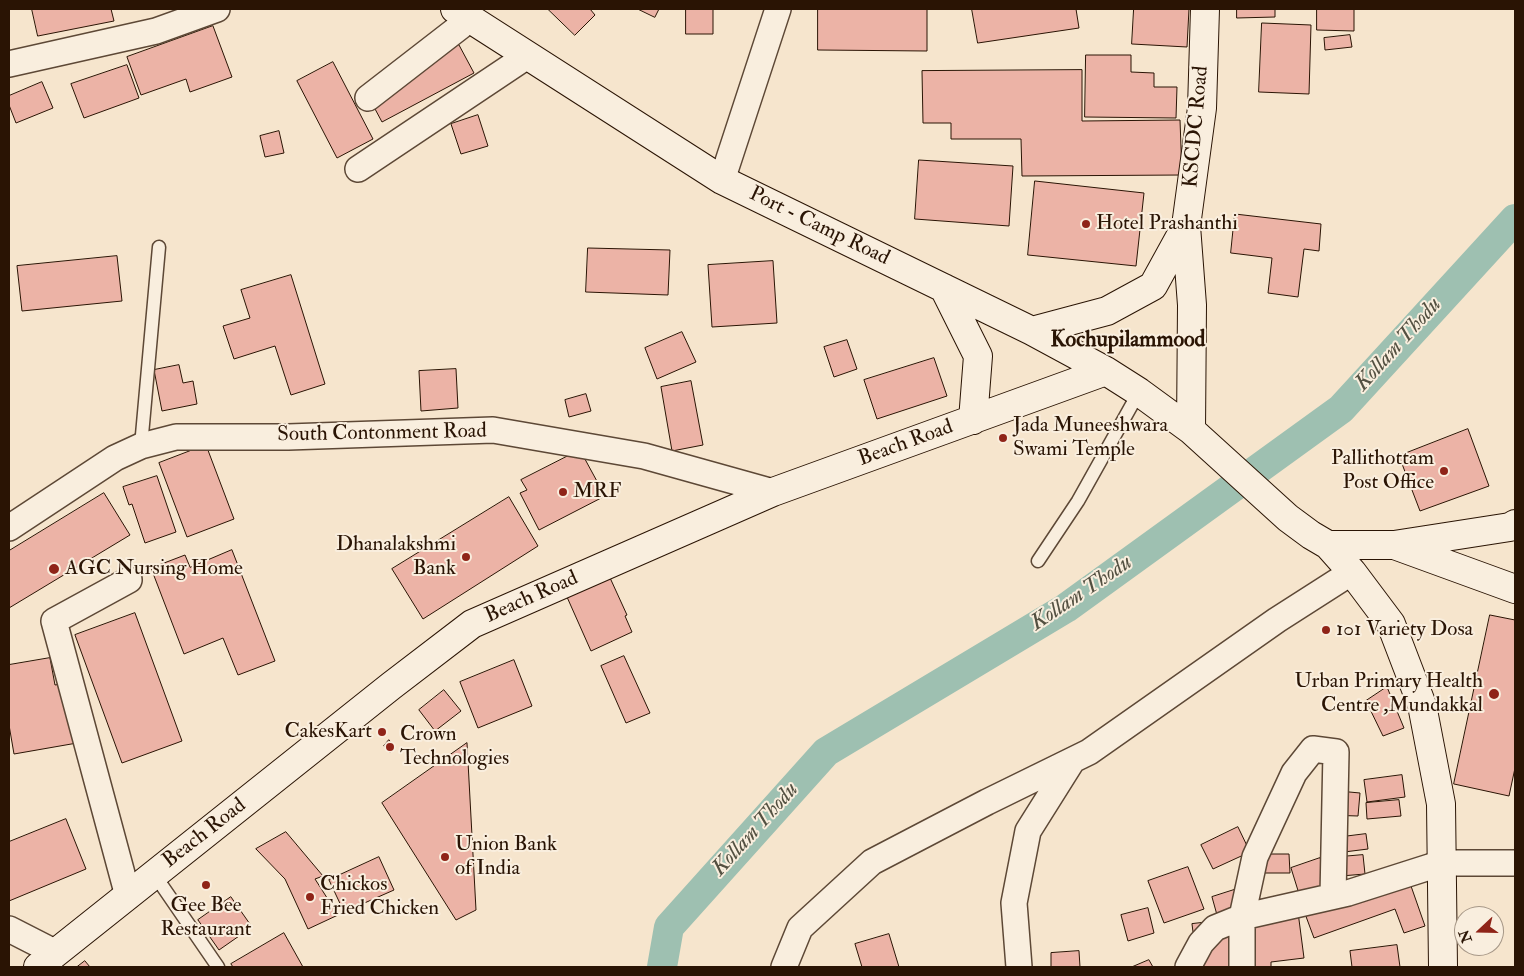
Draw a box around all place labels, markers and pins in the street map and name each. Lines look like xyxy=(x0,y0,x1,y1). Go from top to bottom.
place label: Hotel Prashanthi xyxy=(1096,211,1238,237)
marker: Hotel Prashanthi xyxy=(1080,218,1092,230)
place label: Jada Muneeshwara Swami Temple xyxy=(1013,413,1168,463)
marker: Jada Muneeshwara Swami Temple xyxy=(997,432,1009,444)
place label: Pallithottam Post Office xyxy=(1331,446,1434,496)
marker: Pallithottam Post Office xyxy=(1438,465,1450,477)
place label: MRF xyxy=(573,479,622,505)
marker: MRF xyxy=(557,486,569,498)
place label: Dhanalakshmi Bank xyxy=(336,532,456,582)
marker: Dhanalakshmi Bank xyxy=(460,551,472,563)
place label: AGC Nursing Home xyxy=(65,556,243,582)
marker: AGC Nursing Home xyxy=(47,562,61,576)
place label: 101 Variety Dosa xyxy=(1336,617,1473,643)
marker: 101 Variety Dosa xyxy=(1320,624,1332,636)
place label: Urban Primary Health Centre ,Mundakkal xyxy=(1295,669,1483,719)
marker: Urban Primary Health Centre ,Mundakkal xyxy=(1487,687,1501,701)
place label: CakesKart xyxy=(285,719,372,745)
place label: Crown Technologies xyxy=(400,722,509,772)
marker: CakesKart xyxy=(376,726,388,738)
marker: Crown Technologies xyxy=(384,741,396,753)
place label: Union Bank of India xyxy=(455,832,557,882)
marker: Union Bank of India xyxy=(439,851,451,863)
place label: Chickos Fried Chicken xyxy=(320,872,439,922)
marker: Gee Bee Restaurant xyxy=(200,879,212,891)
marker: Chickos Fried Chicken xyxy=(304,891,316,903)
place label: Gee Bee Restaurant xyxy=(160,893,252,943)

